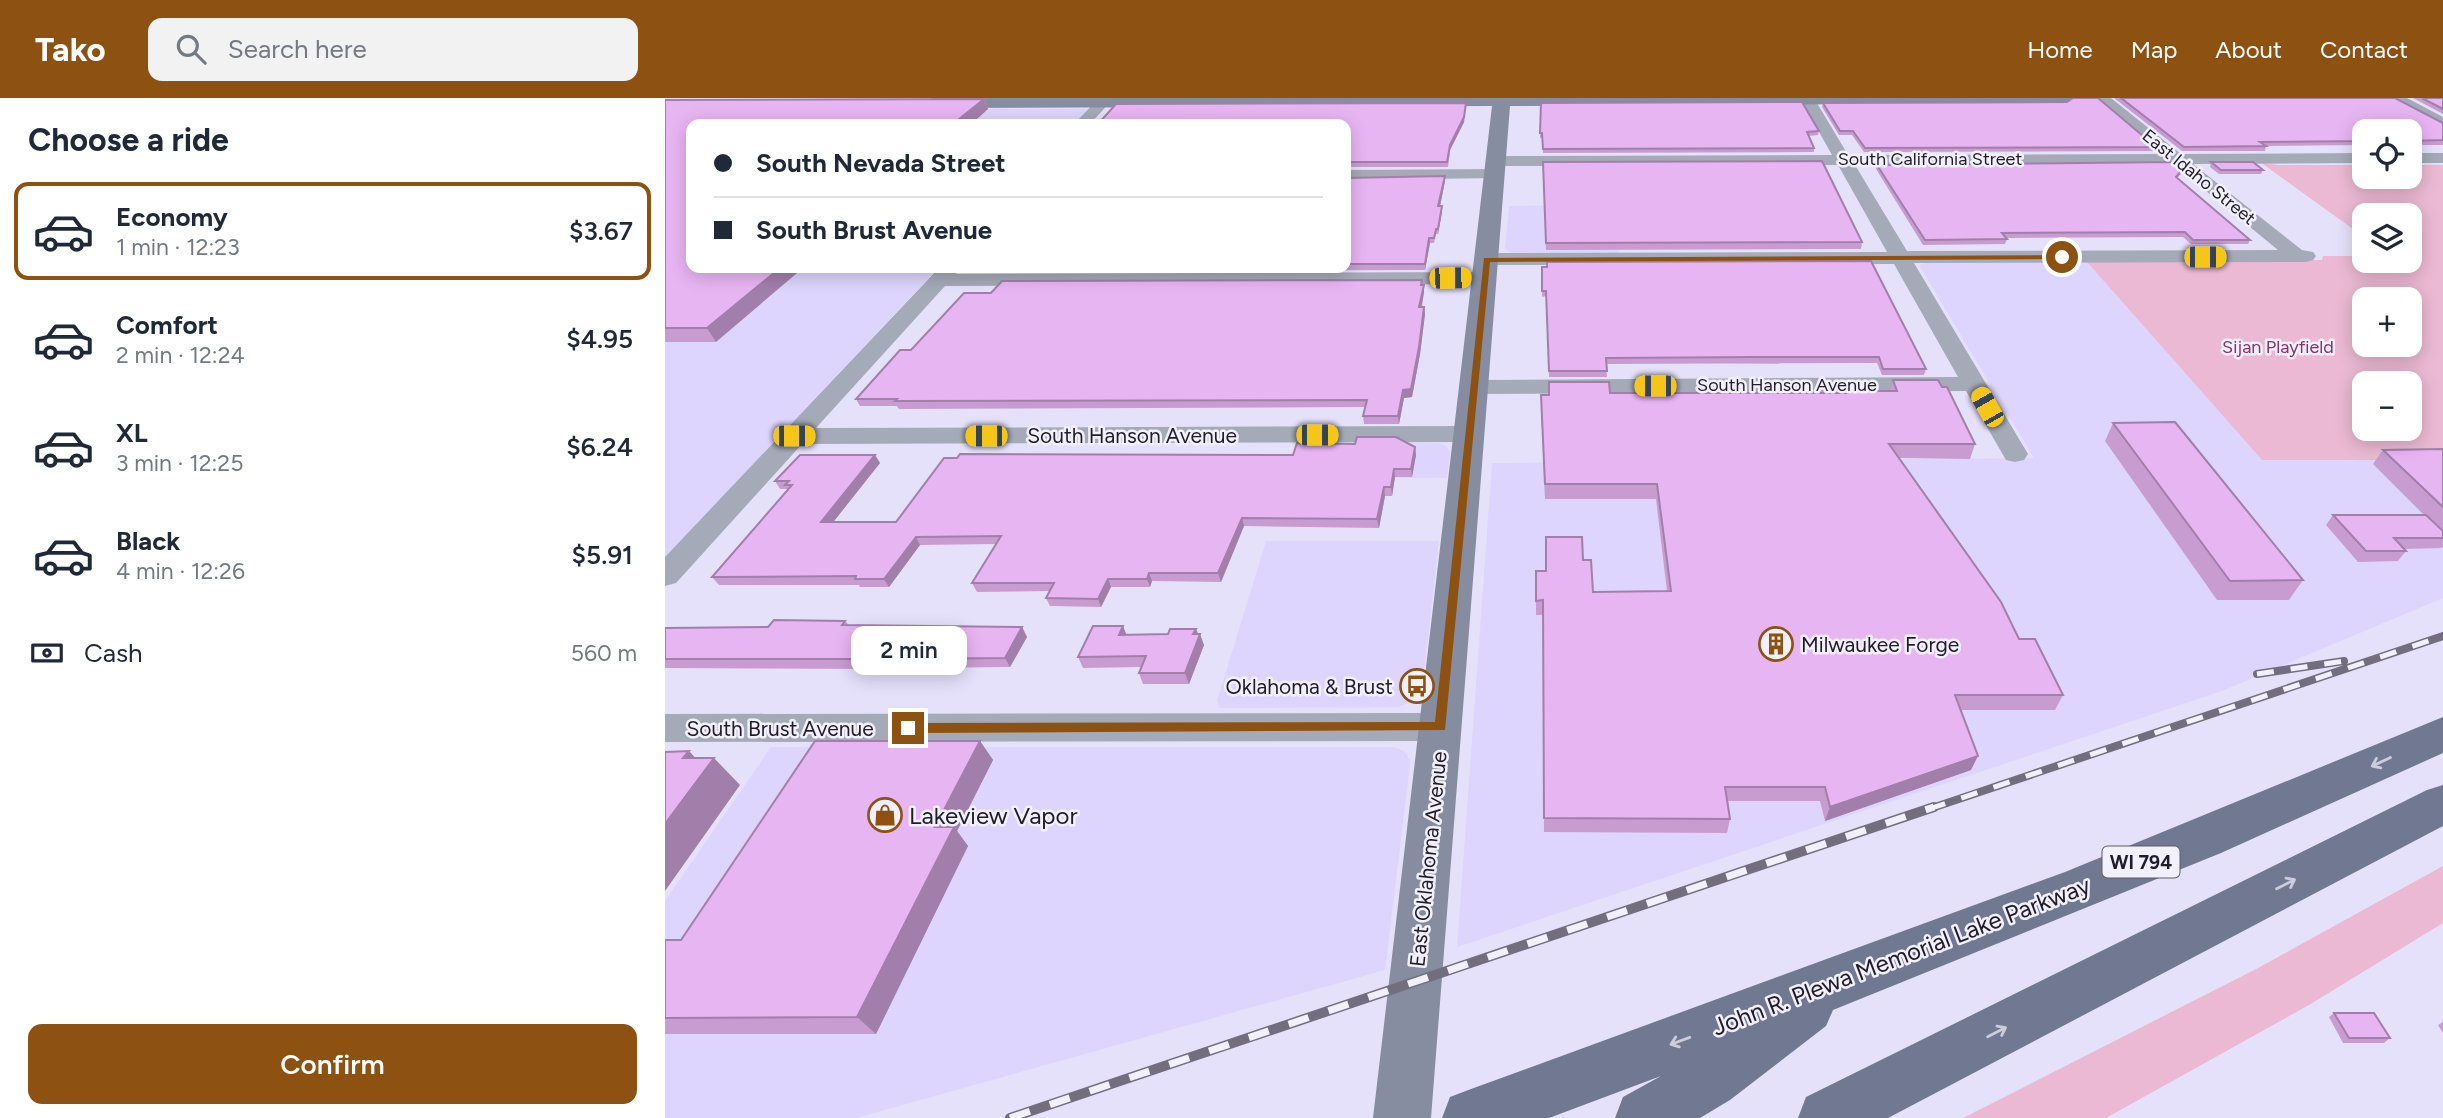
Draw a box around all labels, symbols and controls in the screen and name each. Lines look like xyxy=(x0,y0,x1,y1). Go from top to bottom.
search box xyxy=(148,18,638,81)
text: Tako xyxy=(35,30,106,69)
icon: search xyxy=(172,30,210,68)
text: Search here xyxy=(228,33,367,65)
text: Home xyxy=(2027,35,2093,64)
text: Map xyxy=(2131,35,2177,64)
text: About xyxy=(2215,35,2282,64)
text: Contact xyxy=(2320,35,2408,64)
map controls xyxy=(2352,119,2422,441)
button: locate xyxy=(2352,119,2422,189)
text: Choose a ride xyxy=(28,121,229,159)
street label: East Idaho Street xyxy=(2138,125,2260,230)
text: South Nevada Street xyxy=(756,147,1006,179)
street label: South California Street xyxy=(1838,148,2022,170)
icon: car xyxy=(32,200,95,263)
text: Economy xyxy=(116,201,228,233)
button: layers xyxy=(2352,203,2422,273)
text: South Brust Avenue xyxy=(756,214,992,246)
text: $3.67 xyxy=(569,215,633,247)
text: 1 min · 12:23 xyxy=(116,233,240,261)
route start xyxy=(2046,241,2078,273)
car xyxy=(2185,247,2227,268)
car xyxy=(1429,267,1472,289)
button: + xyxy=(2352,287,2422,357)
icon: car xyxy=(32,308,95,371)
text: Comfort xyxy=(116,309,218,341)
text: $4.95 xyxy=(566,323,633,355)
park label: Sijan Playfield xyxy=(2222,336,2334,358)
text: 2 min · 12:24 xyxy=(116,341,245,369)
button: − xyxy=(2352,371,2422,441)
street label: South Hanson Avenue xyxy=(1697,374,1877,396)
car xyxy=(1635,376,1677,397)
car xyxy=(1968,384,2007,430)
icon: car xyxy=(32,416,95,479)
text: XL xyxy=(116,417,148,449)
street label: South Hanson Avenue xyxy=(1027,423,1237,448)
car xyxy=(1297,425,1339,446)
car xyxy=(774,426,816,447)
car xyxy=(966,426,1008,447)
text: $6.24 xyxy=(566,431,633,463)
text: 3 min · 12:25 xyxy=(116,449,243,477)
icon: car xyxy=(32,524,95,587)
text: Black xyxy=(116,525,180,557)
text: $5.91 xyxy=(572,539,633,571)
text: 4 min · 12:26 xyxy=(116,557,245,585)
building icon: Milwaukee Forge xyxy=(1757,625,1795,663)
callout: 2 min xyxy=(850,626,966,676)
place label: Milwaukee Forge xyxy=(1801,632,1959,657)
icon: cash xyxy=(28,634,66,672)
text: 2 min xyxy=(880,636,938,664)
text: Cash xyxy=(84,637,143,669)
text: 560 m xyxy=(571,639,637,667)
bus stop icon: Oklahoma & Brust xyxy=(1398,667,1436,705)
place label: Oklahoma & Brust xyxy=(1225,674,1393,699)
route end xyxy=(892,712,924,744)
street label: South Brust Avenue xyxy=(686,716,874,741)
street label: East Oklahoma Avenue xyxy=(1404,750,1452,968)
one-way arrow xyxy=(2371,756,2392,770)
shop icon: Lakeview Vapor xyxy=(866,796,904,834)
place label: Lakeview Vapor xyxy=(909,801,1078,830)
road number: WI 794 xyxy=(2103,846,2179,877)
street label: John R. Plewa Memorial Lake Parkway xyxy=(1708,870,2094,1042)
one-way arrow xyxy=(2275,877,2296,891)
button: Confirm xyxy=(28,1024,637,1104)
one-way arrow xyxy=(1986,1024,2007,1038)
one-way arrow xyxy=(1670,1036,1692,1048)

